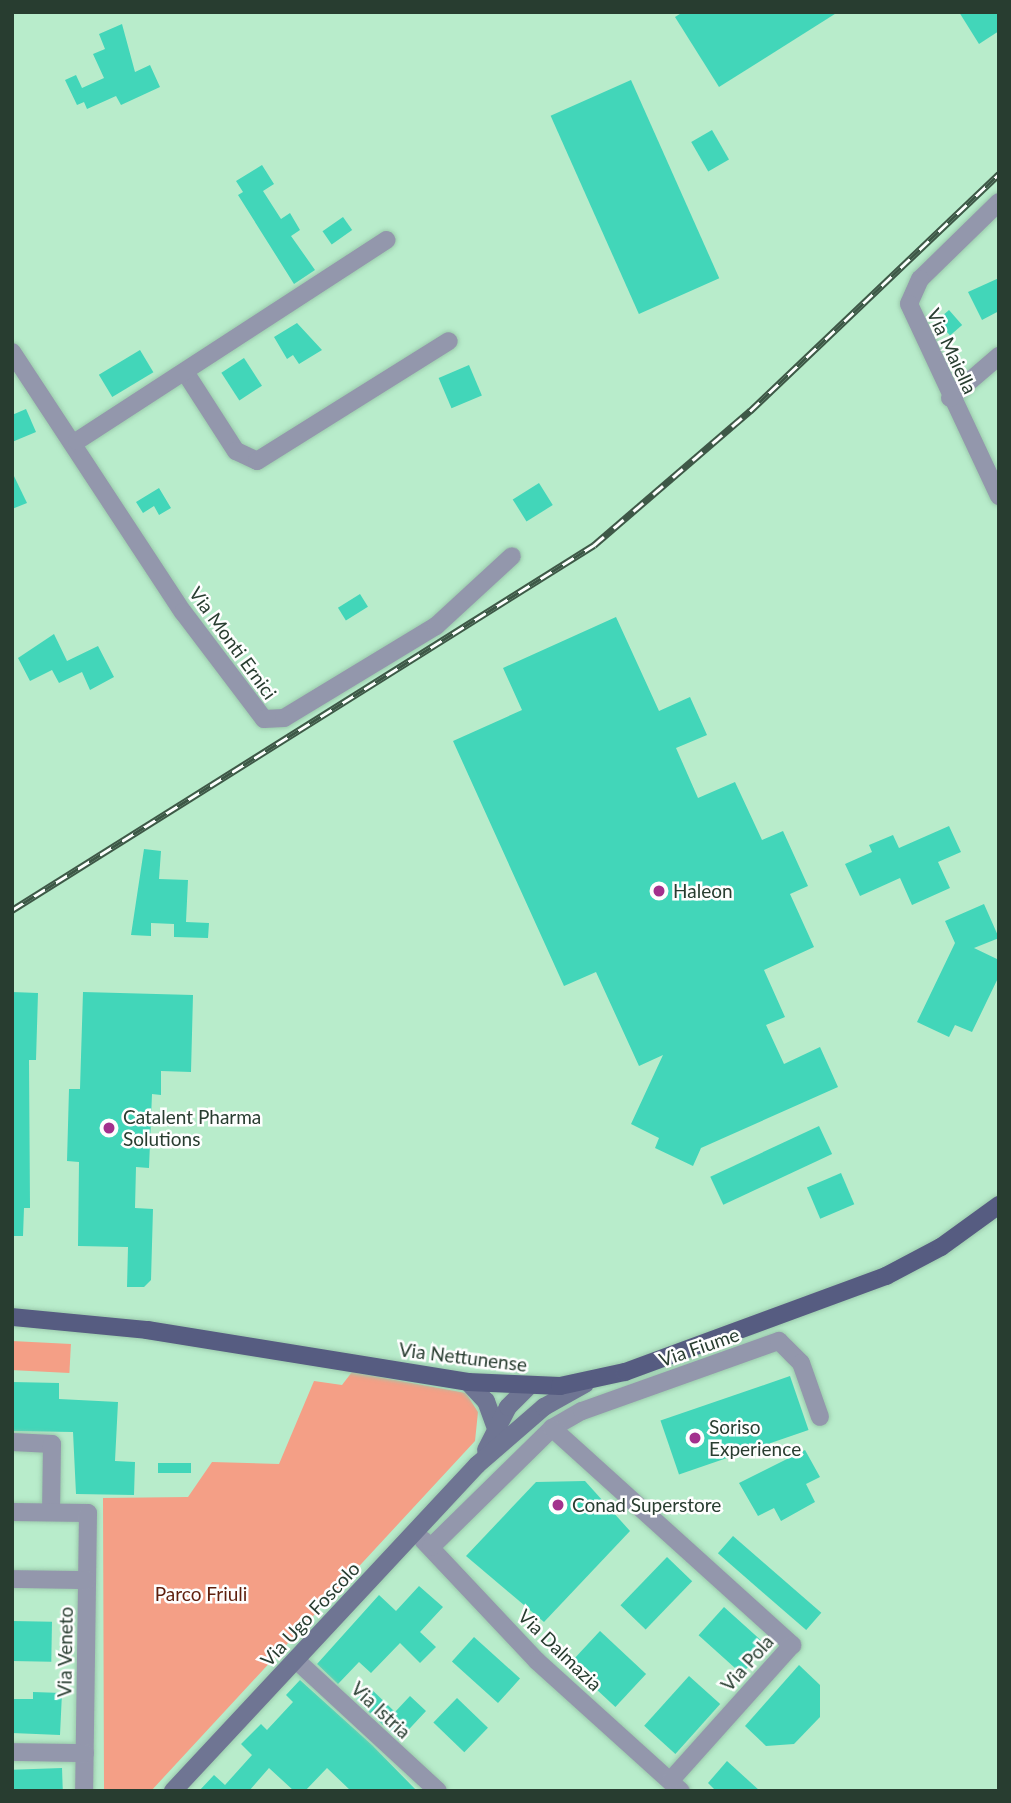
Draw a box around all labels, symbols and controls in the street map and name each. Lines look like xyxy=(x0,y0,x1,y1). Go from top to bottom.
street label: Via Maiella xyxy=(922,305,982,397)
street label: Via Monti Ernici xyxy=(185,582,281,704)
place label: Haleon xyxy=(673,880,733,902)
marker: Haleon xyxy=(651,883,667,899)
place label: Catalent Pharma Solutions xyxy=(123,1106,261,1150)
marker: Catalent Pharma Solutions xyxy=(101,1120,117,1136)
street label: Via Fiume xyxy=(656,1323,742,1371)
street label: Via Nettunense xyxy=(398,1338,528,1376)
place label: Soriso Experience xyxy=(709,1416,801,1460)
marker: Soriso Experience xyxy=(687,1430,703,1446)
place label: Conad Superstore xyxy=(572,1494,721,1516)
marker: Conad Superstore xyxy=(550,1497,566,1513)
street label: Via Ugo Foscolo xyxy=(256,1557,364,1671)
park label: Parco Friuli xyxy=(155,1583,247,1605)
street label: Via Dalmazia xyxy=(513,1604,607,1696)
street label: Via Veneto xyxy=(53,1606,77,1698)
street label: Via Pola xyxy=(716,1630,778,1696)
street label: Via Istria xyxy=(347,1677,415,1743)

